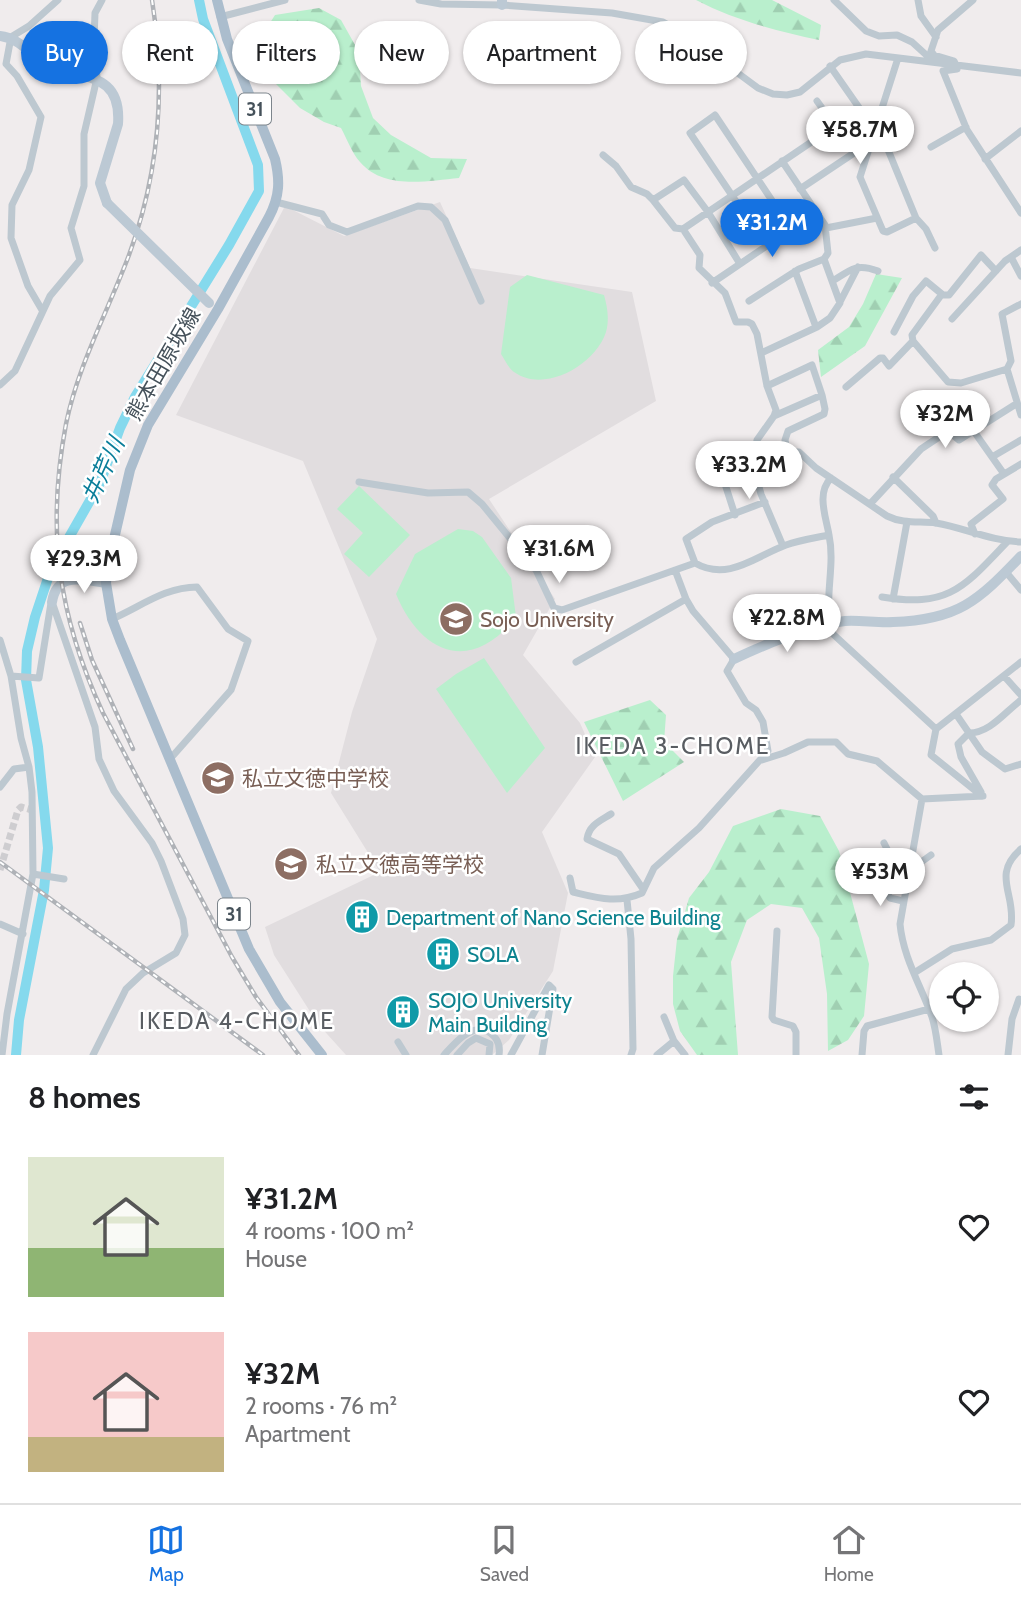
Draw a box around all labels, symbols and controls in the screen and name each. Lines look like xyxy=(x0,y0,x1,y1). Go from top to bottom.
chip: Buy xyxy=(21,21,108,84)
chip: Rent xyxy=(122,21,218,84)
chip: Filters xyxy=(232,21,340,84)
chip: New xyxy=(354,21,449,84)
chip: Apartment xyxy=(463,21,621,84)
chip: House xyxy=(635,21,747,84)
road number: 31 xyxy=(239,94,271,124)
pin: ¥58.7M xyxy=(803,106,917,166)
text: ¥58.7M xyxy=(822,115,898,143)
pin: ¥31.2M xyxy=(715,200,829,259)
text: ¥31.2M xyxy=(736,208,808,236)
street label: 熊本田原坂線 xyxy=(121,303,205,425)
pin: ¥32M xyxy=(904,391,986,450)
text: ¥32M xyxy=(916,399,974,427)
water label: 井芹川 xyxy=(76,430,132,507)
pin: ¥33.2M xyxy=(692,442,806,501)
text: ¥33.2M xyxy=(711,450,787,478)
pin: ¥31.6M xyxy=(502,526,616,585)
text: ¥31.6M xyxy=(523,534,595,562)
pin: ¥29.3M xyxy=(27,536,141,595)
text: ¥29.3M xyxy=(46,544,122,572)
pin: ¥22.8M xyxy=(730,594,844,654)
school or university icon: Sojo University xyxy=(437,600,475,638)
text: ¥22.8M xyxy=(749,603,825,631)
place label: Sojo University xyxy=(480,607,614,633)
district label: IKEDA 3-CHOME xyxy=(576,732,770,760)
school or university icon: 私立文徳中学校 xyxy=(199,759,237,797)
place label: 私立文徳中学校 xyxy=(242,766,389,791)
school or university icon: 私立文徳高等学校 xyxy=(272,845,310,883)
pin: ¥53M xyxy=(839,848,921,908)
place label: 私立文徳高等学校 xyxy=(316,852,484,877)
text: ¥53M xyxy=(851,857,909,885)
road number: 31 xyxy=(218,898,250,930)
building icon: Department of Nano Science Building xyxy=(343,898,381,936)
place label: Department of Nano Science Building xyxy=(386,905,721,930)
building icon: SOLA xyxy=(424,935,462,973)
place label: SOLA xyxy=(467,942,519,967)
map controls xyxy=(929,962,999,1032)
button: locate xyxy=(929,962,999,1032)
place label: SOJO University Main Building xyxy=(428,988,572,1037)
building icon: SOJO University Main Building xyxy=(384,993,422,1031)
district label: IKEDA 4-CHOME xyxy=(139,1007,335,1035)
icon: filters xyxy=(955,1078,993,1116)
text: 8 homes xyxy=(28,1079,141,1116)
text: ¥31.2M xyxy=(245,1180,338,1217)
icon: home xyxy=(84,1185,168,1269)
icon: heart xyxy=(955,1208,993,1246)
text: 4 rooms · 100 m² xyxy=(245,1217,414,1245)
text: House xyxy=(245,1245,307,1273)
text: ¥32M xyxy=(245,1355,320,1392)
icon: home xyxy=(84,1360,168,1444)
icon: heart xyxy=(955,1383,993,1421)
text: 2 rooms · 76 m² xyxy=(245,1392,397,1420)
text: Apartment xyxy=(245,1420,350,1448)
tab: Map xyxy=(147,1521,185,1586)
tab: Saved xyxy=(480,1521,529,1586)
tab: Home xyxy=(824,1521,874,1586)

